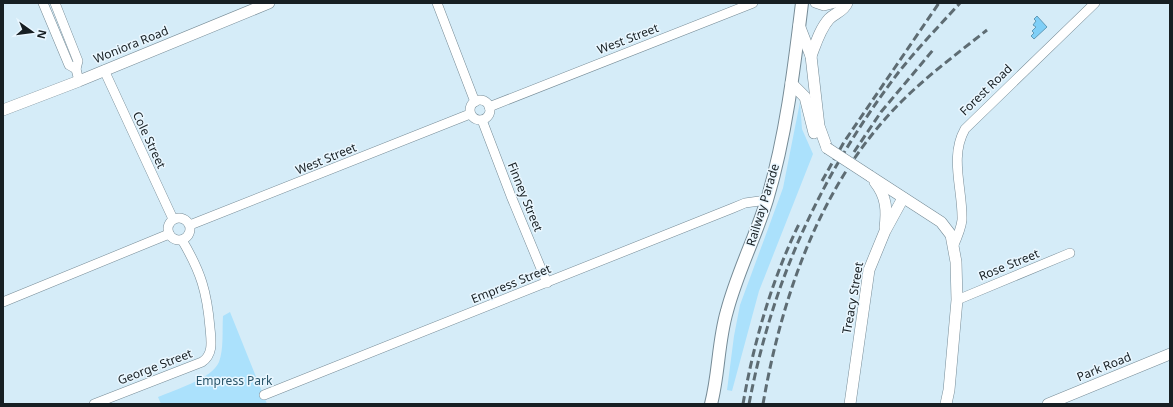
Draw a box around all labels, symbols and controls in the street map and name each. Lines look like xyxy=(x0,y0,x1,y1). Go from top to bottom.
north arrow xyxy=(12,12,52,52)
street label: West Street xyxy=(595,19,662,58)
street label: Woniora Road xyxy=(91,22,171,67)
text: N xyxy=(34,28,51,41)
street label: Forest Road xyxy=(956,60,1016,119)
street label: Cole Street xyxy=(129,108,170,172)
street label: West Street xyxy=(293,138,359,178)
street label: Finney Street xyxy=(504,160,547,235)
street label: Railway Parade xyxy=(742,161,783,248)
street label: Rose Street xyxy=(976,244,1042,284)
street label: Empress Street xyxy=(468,260,554,307)
street label: Treacy Street xyxy=(838,260,867,335)
street label: George Street xyxy=(115,344,195,389)
street label: Park Road xyxy=(1074,348,1134,385)
park label: Empress Park xyxy=(196,372,273,389)

